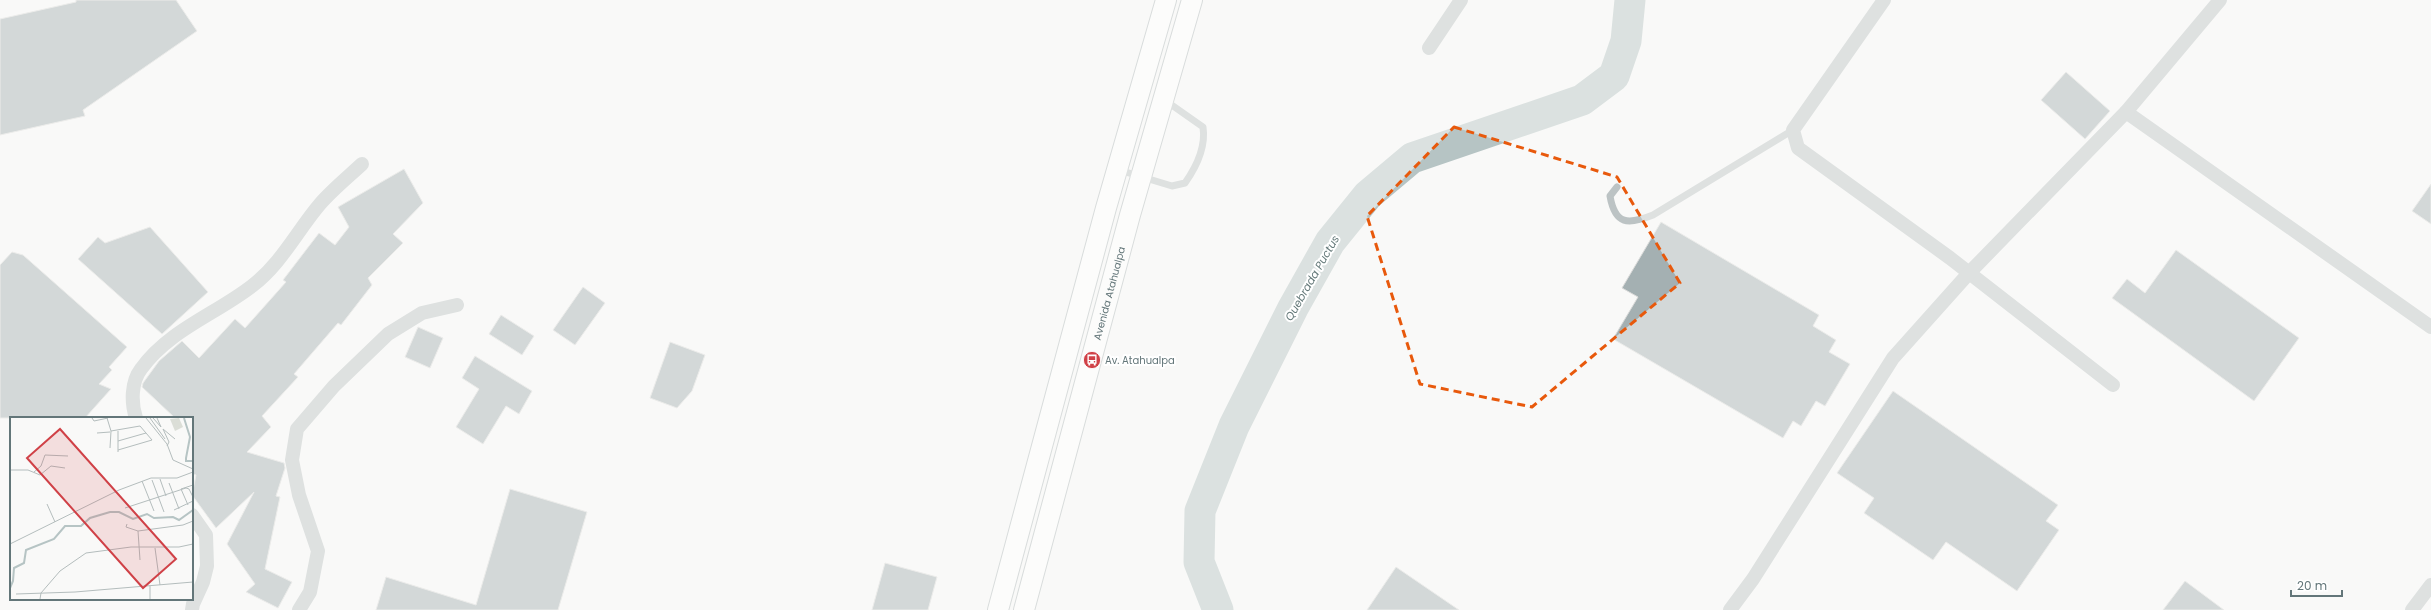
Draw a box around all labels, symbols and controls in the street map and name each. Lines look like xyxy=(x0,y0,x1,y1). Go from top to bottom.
water label: Quebrada Puctus xyxy=(1281,232,1343,324)
street label: Avenida Atahualpa xyxy=(1090,245,1129,342)
bus stop icon: Av. Atahualpa xyxy=(1082,350,1102,370)
place label: Av. Atahualpa xyxy=(1105,353,1175,368)
inset map xyxy=(10,417,193,600)
scale bar xyxy=(2291,572,2342,598)
text: 20 m xyxy=(2297,577,2327,594)

